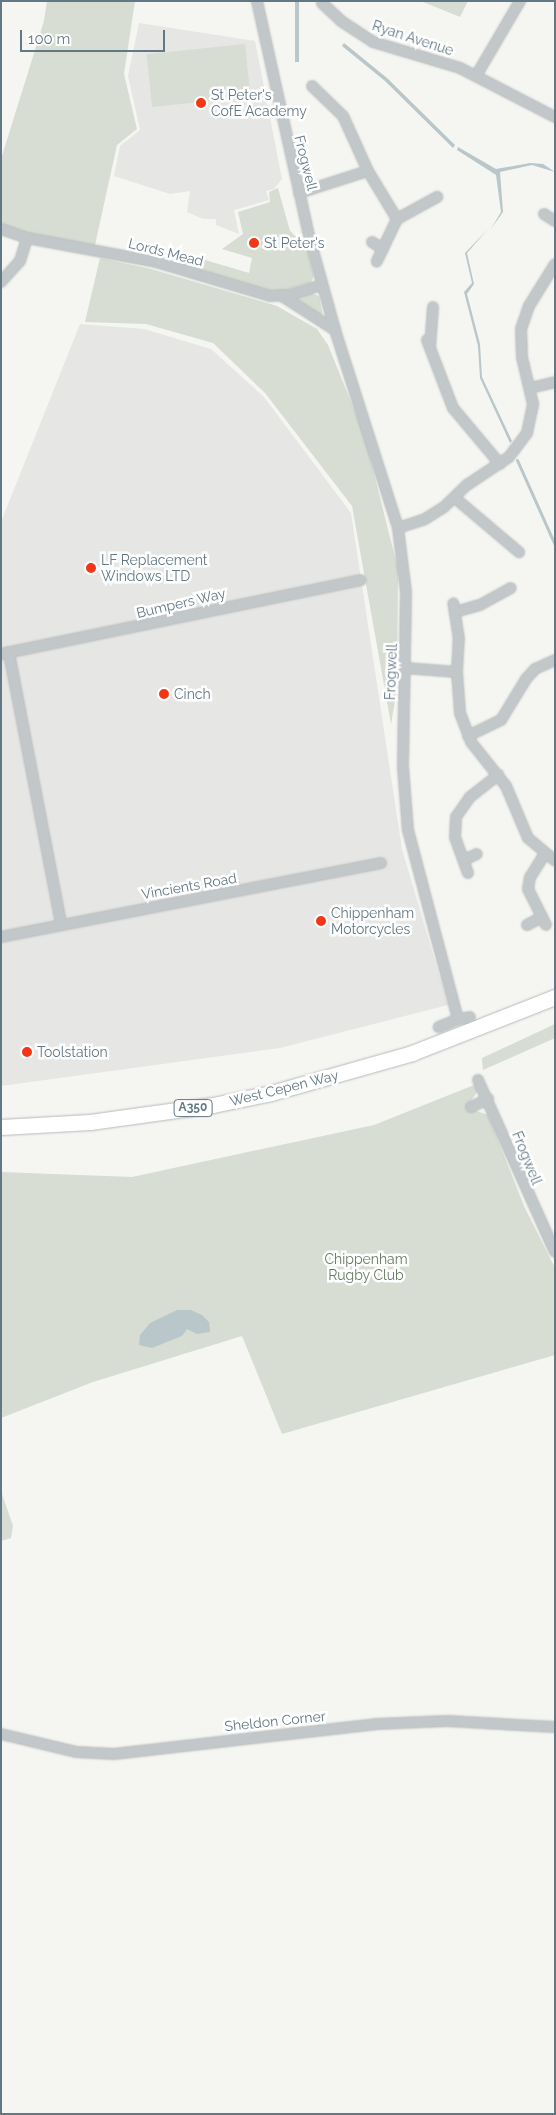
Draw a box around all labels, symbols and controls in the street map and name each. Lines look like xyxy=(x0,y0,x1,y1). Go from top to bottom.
street label: Ryan Avenue xyxy=(370,17,456,59)
scale bar xyxy=(22,20,168,52)
text: 100 m xyxy=(28,30,70,48)
place label: St Peter's CofE Academy xyxy=(211,87,307,120)
marker: St Peter's CofE Academy xyxy=(195,97,207,109)
street label: Frogwell xyxy=(291,134,321,192)
street label: Lords Mead xyxy=(127,235,205,269)
place label: St Peter's xyxy=(264,235,324,251)
marker: St Peter's xyxy=(248,237,260,249)
place label: LF Replacement Windows LTD xyxy=(101,552,208,584)
marker: LF Replacement Windows LTD xyxy=(85,562,97,574)
street label: Bumpers Way xyxy=(135,585,227,621)
street label: Frogwell xyxy=(382,644,400,700)
place label: Cinch xyxy=(174,686,211,702)
marker: Cinch xyxy=(158,688,170,700)
street label: Vincients Road xyxy=(140,869,238,903)
place label: Chippenham Motorcycles xyxy=(331,905,414,938)
marker: Chippenham Motorcycles xyxy=(315,915,327,927)
place label: Toolstation xyxy=(37,1044,108,1060)
marker: Toolstation xyxy=(21,1046,33,1058)
street label: West Cepen Way xyxy=(228,1066,340,1110)
road number: A350 xyxy=(173,1098,213,1118)
street label: Frogwell xyxy=(509,1129,545,1187)
park label: Chippenham Rugby Club xyxy=(324,1251,408,1284)
street label: Sheldon Corner xyxy=(224,1707,326,1735)

